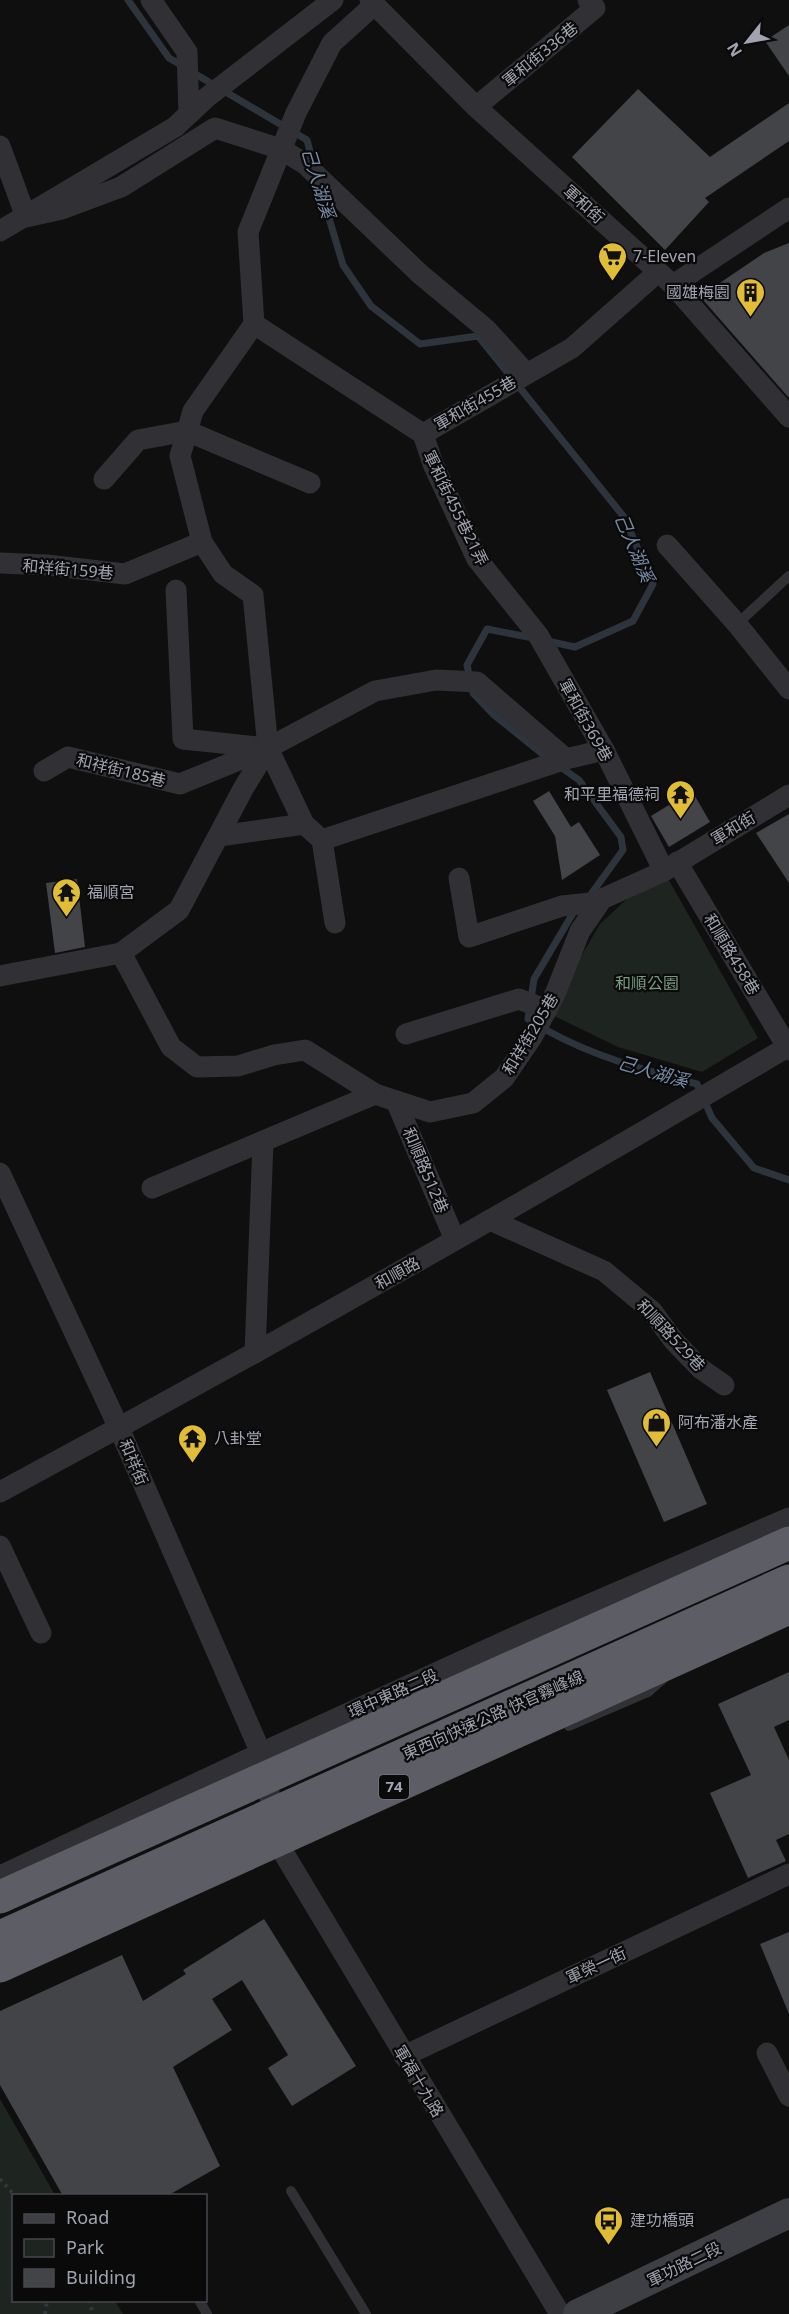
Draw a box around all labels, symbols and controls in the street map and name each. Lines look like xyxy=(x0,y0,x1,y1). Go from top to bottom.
north arrow xyxy=(717,12,777,72)
street label: 軍和街336巷 xyxy=(498,17,582,91)
text: N xyxy=(721,38,747,61)
water label: 己人湖溪 xyxy=(297,145,342,224)
street label: 軍和街 xyxy=(559,180,609,228)
supermarket icon: 7-Eleven xyxy=(596,240,628,282)
place label: 7-Eleven xyxy=(633,245,696,267)
building icon: 國雄梅園 xyxy=(735,276,767,318)
place label: 國雄梅園 xyxy=(666,281,730,303)
street label: 軍和街455巷 xyxy=(430,371,520,435)
street label: 軍和街455巷21弄 xyxy=(419,447,493,569)
water label: 己人湖溪 xyxy=(610,510,661,588)
street label: 和祥街159巷 xyxy=(21,554,115,584)
street label: 軍和街369巷 xyxy=(554,675,618,765)
street label: 和祥街185巷 xyxy=(74,748,168,792)
temple icon: 和平里福德祠 xyxy=(665,778,697,820)
place label: 和平里福德祠 xyxy=(564,783,660,805)
street label: 軍和街 xyxy=(707,806,759,850)
temple icon: 福順宮 xyxy=(50,876,82,918)
place label: 福順宮 xyxy=(87,881,135,903)
street label: 和順路458巷 xyxy=(699,909,765,999)
park label: 和順公園 xyxy=(615,972,679,994)
street label: 和祥街205巷 xyxy=(497,989,563,1079)
water label: 己人湖溪 xyxy=(615,1050,694,1093)
street label: 和順路512巷 xyxy=(398,1124,454,1216)
street label: 和順路 xyxy=(371,1252,423,1294)
street label: 和順路529巷 xyxy=(632,1294,710,1376)
shop icon: 阿布潘水產 xyxy=(641,1406,673,1448)
place label: 阿布潘水產 xyxy=(678,1411,758,1433)
temple icon: 八卦堂 xyxy=(177,1422,209,1464)
place label: 八卦堂 xyxy=(214,1427,262,1449)
street label: 和祥街 xyxy=(114,1436,154,1488)
street label: 環中東路二段 xyxy=(345,1663,441,1723)
street label: 東西向快速公路 快官霧峰線 xyxy=(399,1665,587,1765)
road number: 74 xyxy=(379,1775,409,1799)
street label: 軍榮一街 xyxy=(562,1942,630,1988)
street label: 軍福十九路 xyxy=(389,2041,449,2121)
legend xyxy=(12,2194,207,2302)
bus stop icon: 建功橋頭 xyxy=(593,2204,625,2246)
text: Road xyxy=(66,2205,109,2229)
place label: 建功橋頭 xyxy=(630,2209,694,2231)
text: Park xyxy=(66,2235,104,2259)
street label: 軍功路二段 xyxy=(643,2237,725,2291)
text: Building xyxy=(66,2265,136,2289)

